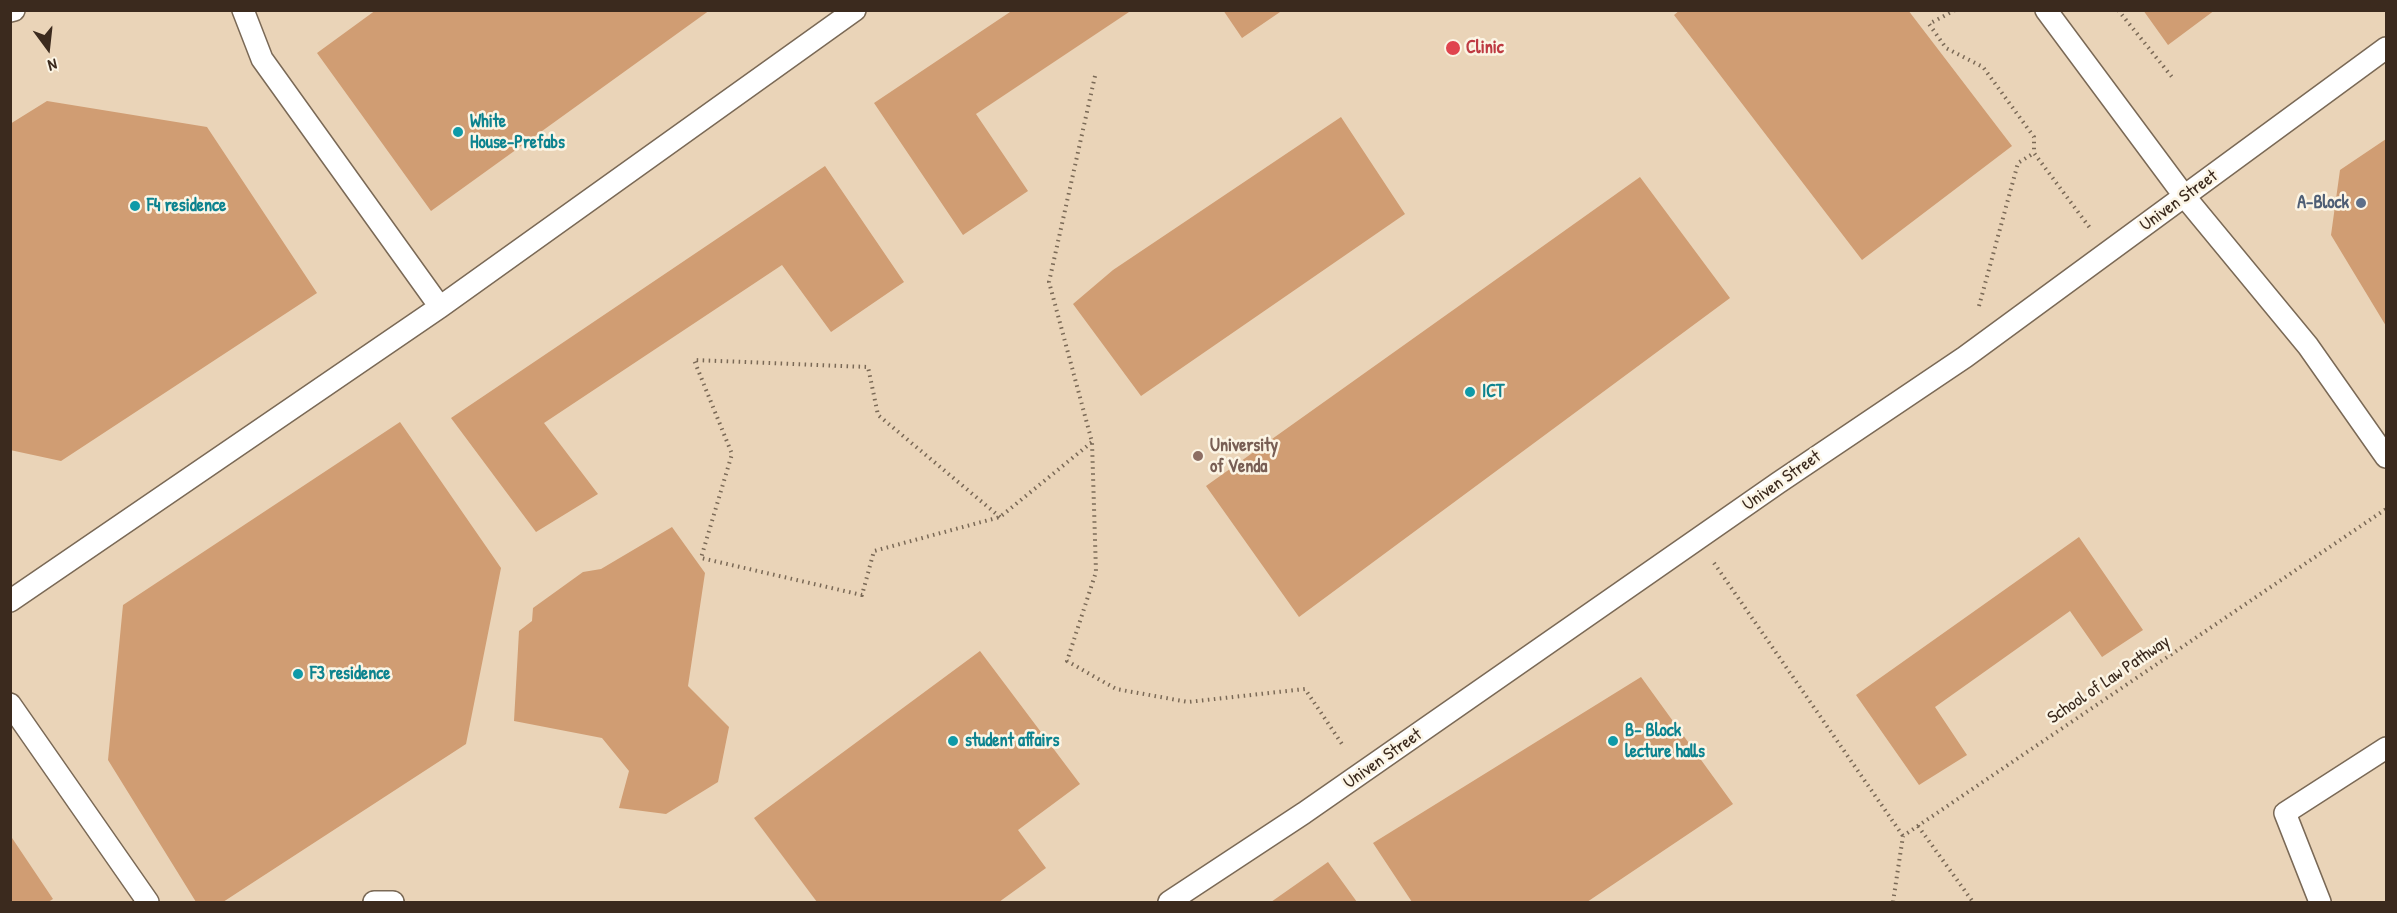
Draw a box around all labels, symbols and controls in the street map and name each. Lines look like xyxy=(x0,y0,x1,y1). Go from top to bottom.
north arrow xyxy=(18,18,78,78)
place label: Clinic xyxy=(1466,37,1504,59)
marker: Clinic xyxy=(1444,39,1462,57)
text: N xyxy=(46,54,60,77)
place label: White House-Prefabs xyxy=(470,111,565,154)
marker: White House-Prefabs xyxy=(451,125,465,139)
street label: Univen Street xyxy=(2136,166,2222,236)
place label: A-Block xyxy=(2297,192,2349,214)
place label: F4 residence xyxy=(147,195,226,217)
marker: A-Block xyxy=(2354,196,2368,210)
marker: F4 residence xyxy=(128,199,142,213)
place label: ICT xyxy=(1482,381,1505,403)
marker: ICT xyxy=(1463,385,1477,399)
place label: University of Venda xyxy=(1210,435,1278,478)
street label: Univen Street xyxy=(1739,446,1825,516)
marker: University of Venda xyxy=(1191,449,1205,463)
street label: School of Law Pathway xyxy=(2044,631,2174,729)
place label: F3 residence xyxy=(310,663,390,685)
marker: F3 residence xyxy=(291,667,305,681)
place label: B- Block lecture halls xyxy=(1625,720,1705,762)
street label: Univen Street xyxy=(1340,724,1426,794)
place label: student affairs xyxy=(965,730,1059,752)
marker: student affairs xyxy=(946,734,960,748)
marker: B- Block lecture halls xyxy=(1606,734,1620,748)

